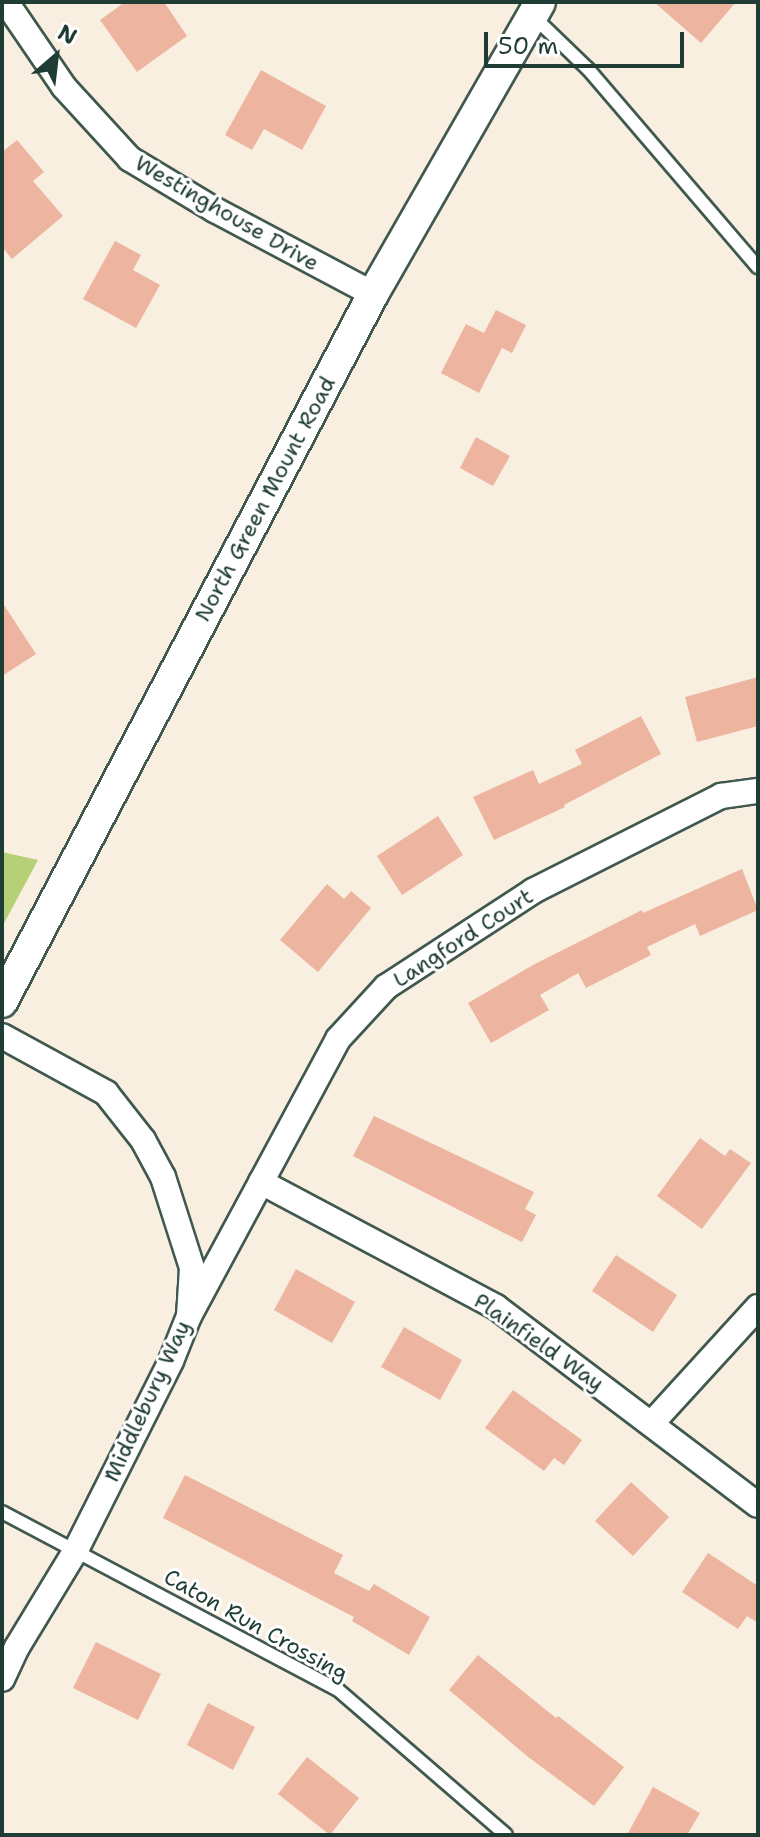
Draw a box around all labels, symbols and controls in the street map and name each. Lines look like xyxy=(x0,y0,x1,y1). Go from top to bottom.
north arrow xyxy=(16,16,96,96)
scale bar xyxy=(488,16,688,66)
text: N xyxy=(53,17,82,51)
text: 50 m xyxy=(498,30,558,62)
street label: Westinghouse Drive xyxy=(130,149,324,277)
street label: North Green Mount Road xyxy=(189,372,341,626)
street label: Langford Court xyxy=(388,883,538,993)
street label: Plainfield Way xyxy=(469,1287,609,1397)
street label: Middlebury Way xyxy=(98,1316,196,1486)
street label: Caton Run Crossing xyxy=(159,1563,353,1687)

